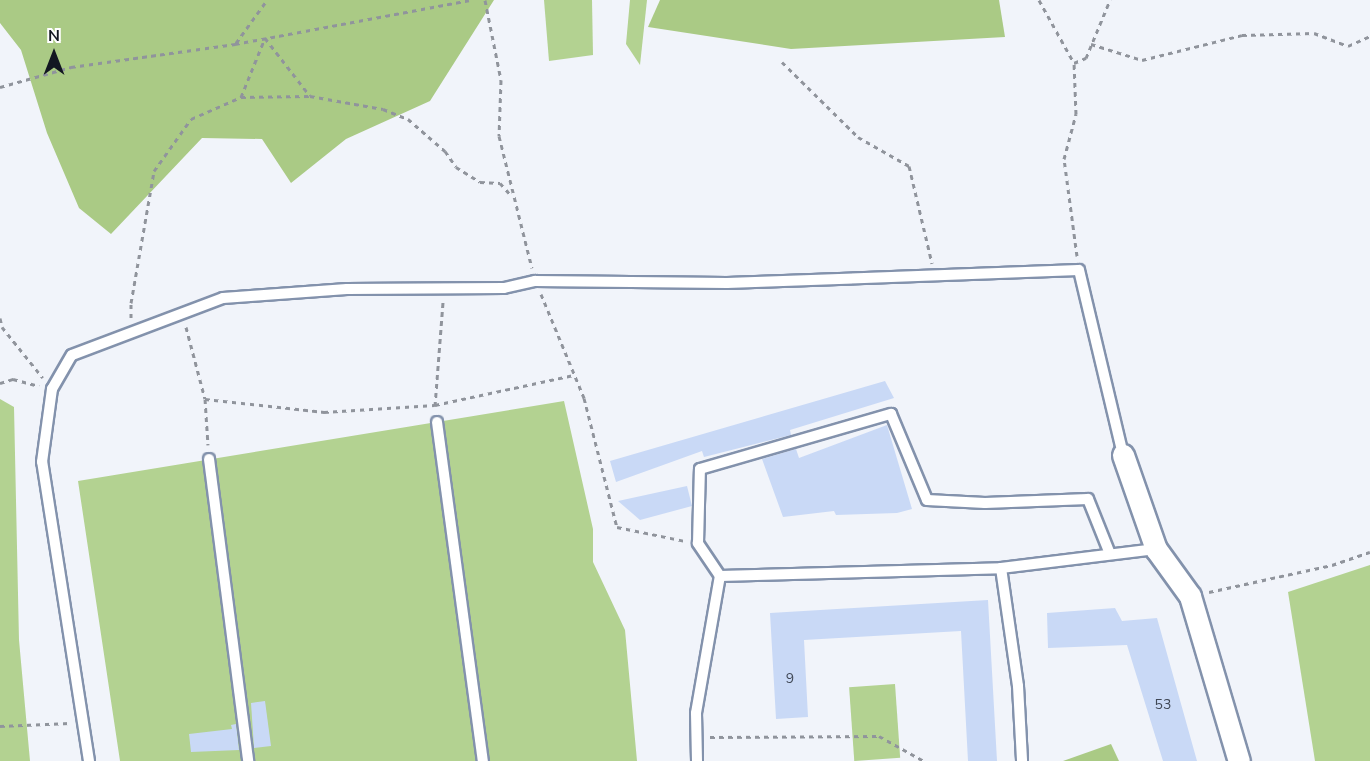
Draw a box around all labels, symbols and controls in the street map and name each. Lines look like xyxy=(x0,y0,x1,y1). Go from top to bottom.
north arrow xyxy=(24,24,84,84)
text: N xyxy=(48,25,60,47)
house number: 9 xyxy=(786,671,794,687)
house number: 53 xyxy=(1155,697,1171,713)

